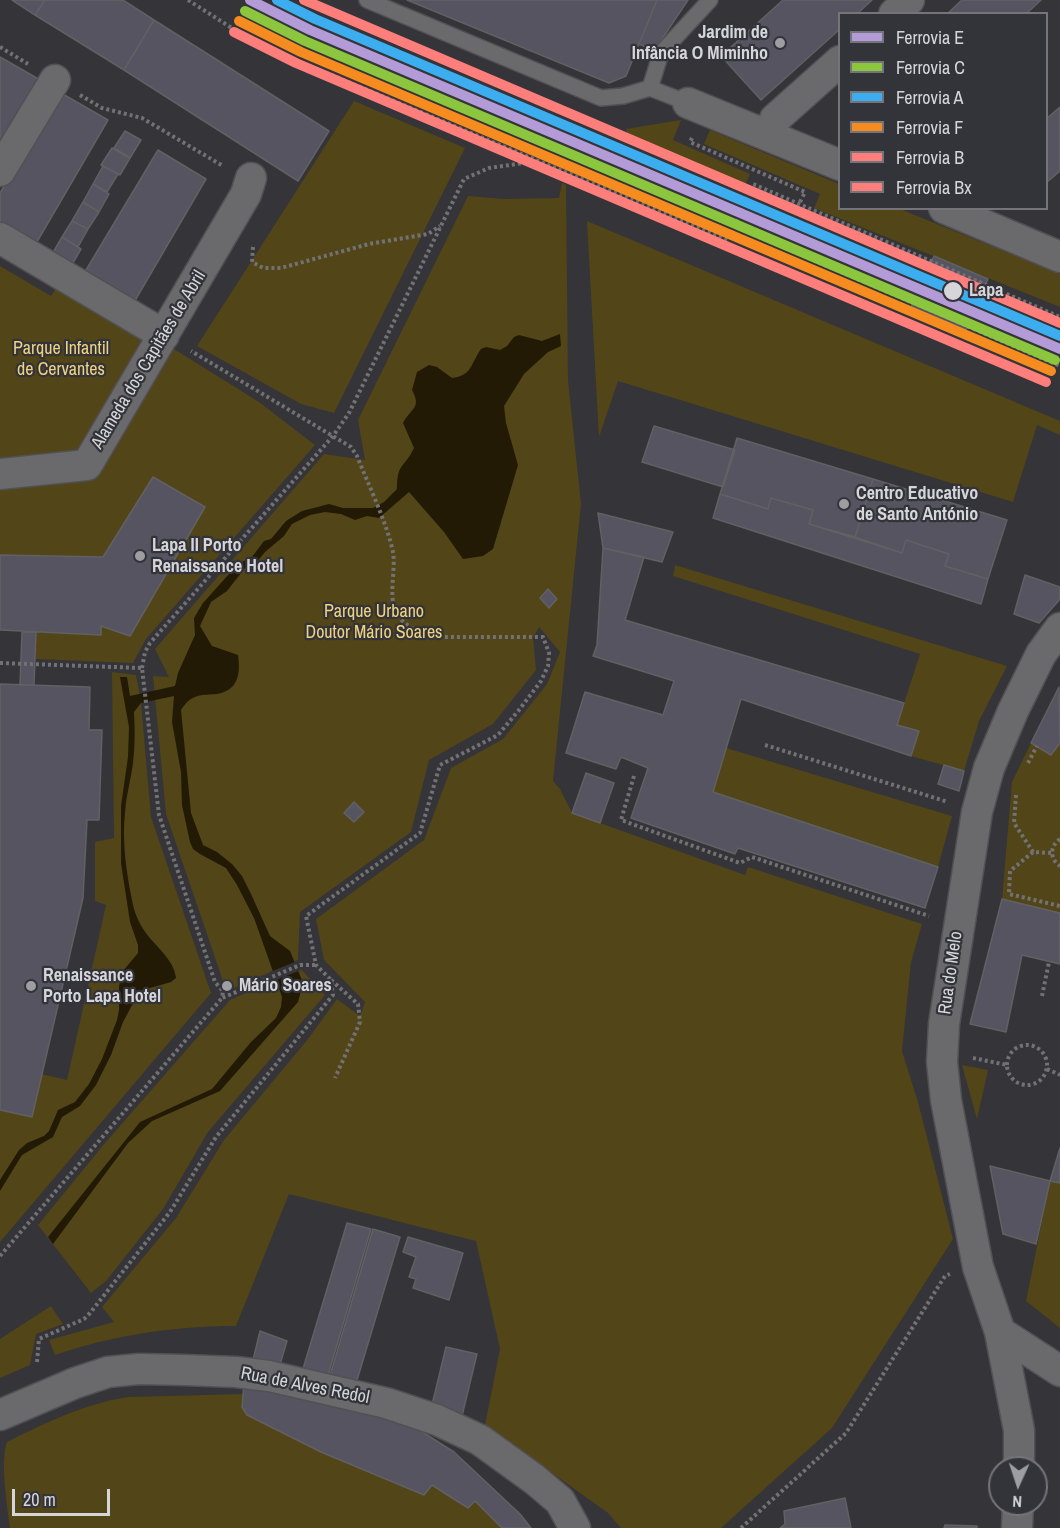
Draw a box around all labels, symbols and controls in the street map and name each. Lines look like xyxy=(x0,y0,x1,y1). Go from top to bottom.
legend xyxy=(838,12,1048,210)
place label: Jardim de Infância O Miminho xyxy=(632,22,768,64)
text: Ferrovia E xyxy=(896,25,964,50)
marker: Jardim de Infância O Miminho xyxy=(773,36,787,50)
text: Ferrovia C xyxy=(896,55,965,80)
text: Ferrovia A xyxy=(896,85,963,110)
text: Ferrovia F xyxy=(896,115,963,140)
text: Ferrovia B xyxy=(896,145,964,170)
text: Ferrovia Bx xyxy=(896,175,972,200)
street label: Alameda dos Capitães de Abril xyxy=(87,267,211,453)
marker: Lapa xyxy=(942,280,964,302)
place label: Lapa xyxy=(969,280,1003,302)
park label: Parque Infantil de Cervantes xyxy=(13,338,109,380)
place label: Centro Educativo de Santo António xyxy=(856,483,978,526)
marker: Centro Educativo de Santo António xyxy=(837,497,851,511)
place label: Lapa II Porto Renaissance Hotel xyxy=(152,535,283,578)
marker: Lapa II Porto Renaissance Hotel xyxy=(133,549,147,563)
park label: Parque Urbano Doutor Mário Soares xyxy=(306,601,442,644)
street label: Rua do Melo xyxy=(934,930,968,1016)
place label: Renaissance Porto Lapa Hotel xyxy=(43,965,161,1008)
place label: Mário Soares xyxy=(239,975,332,997)
marker: Renaissance Porto Lapa Hotel xyxy=(24,979,38,993)
marker: Mário Soares xyxy=(220,979,234,993)
street label: Rua de Alves Redol xyxy=(239,1363,371,1409)
north arrow xyxy=(988,1456,1048,1516)
scale bar xyxy=(15,1477,112,1515)
text: 20 m xyxy=(23,1487,56,1512)
text: N xyxy=(1012,1491,1022,1513)

